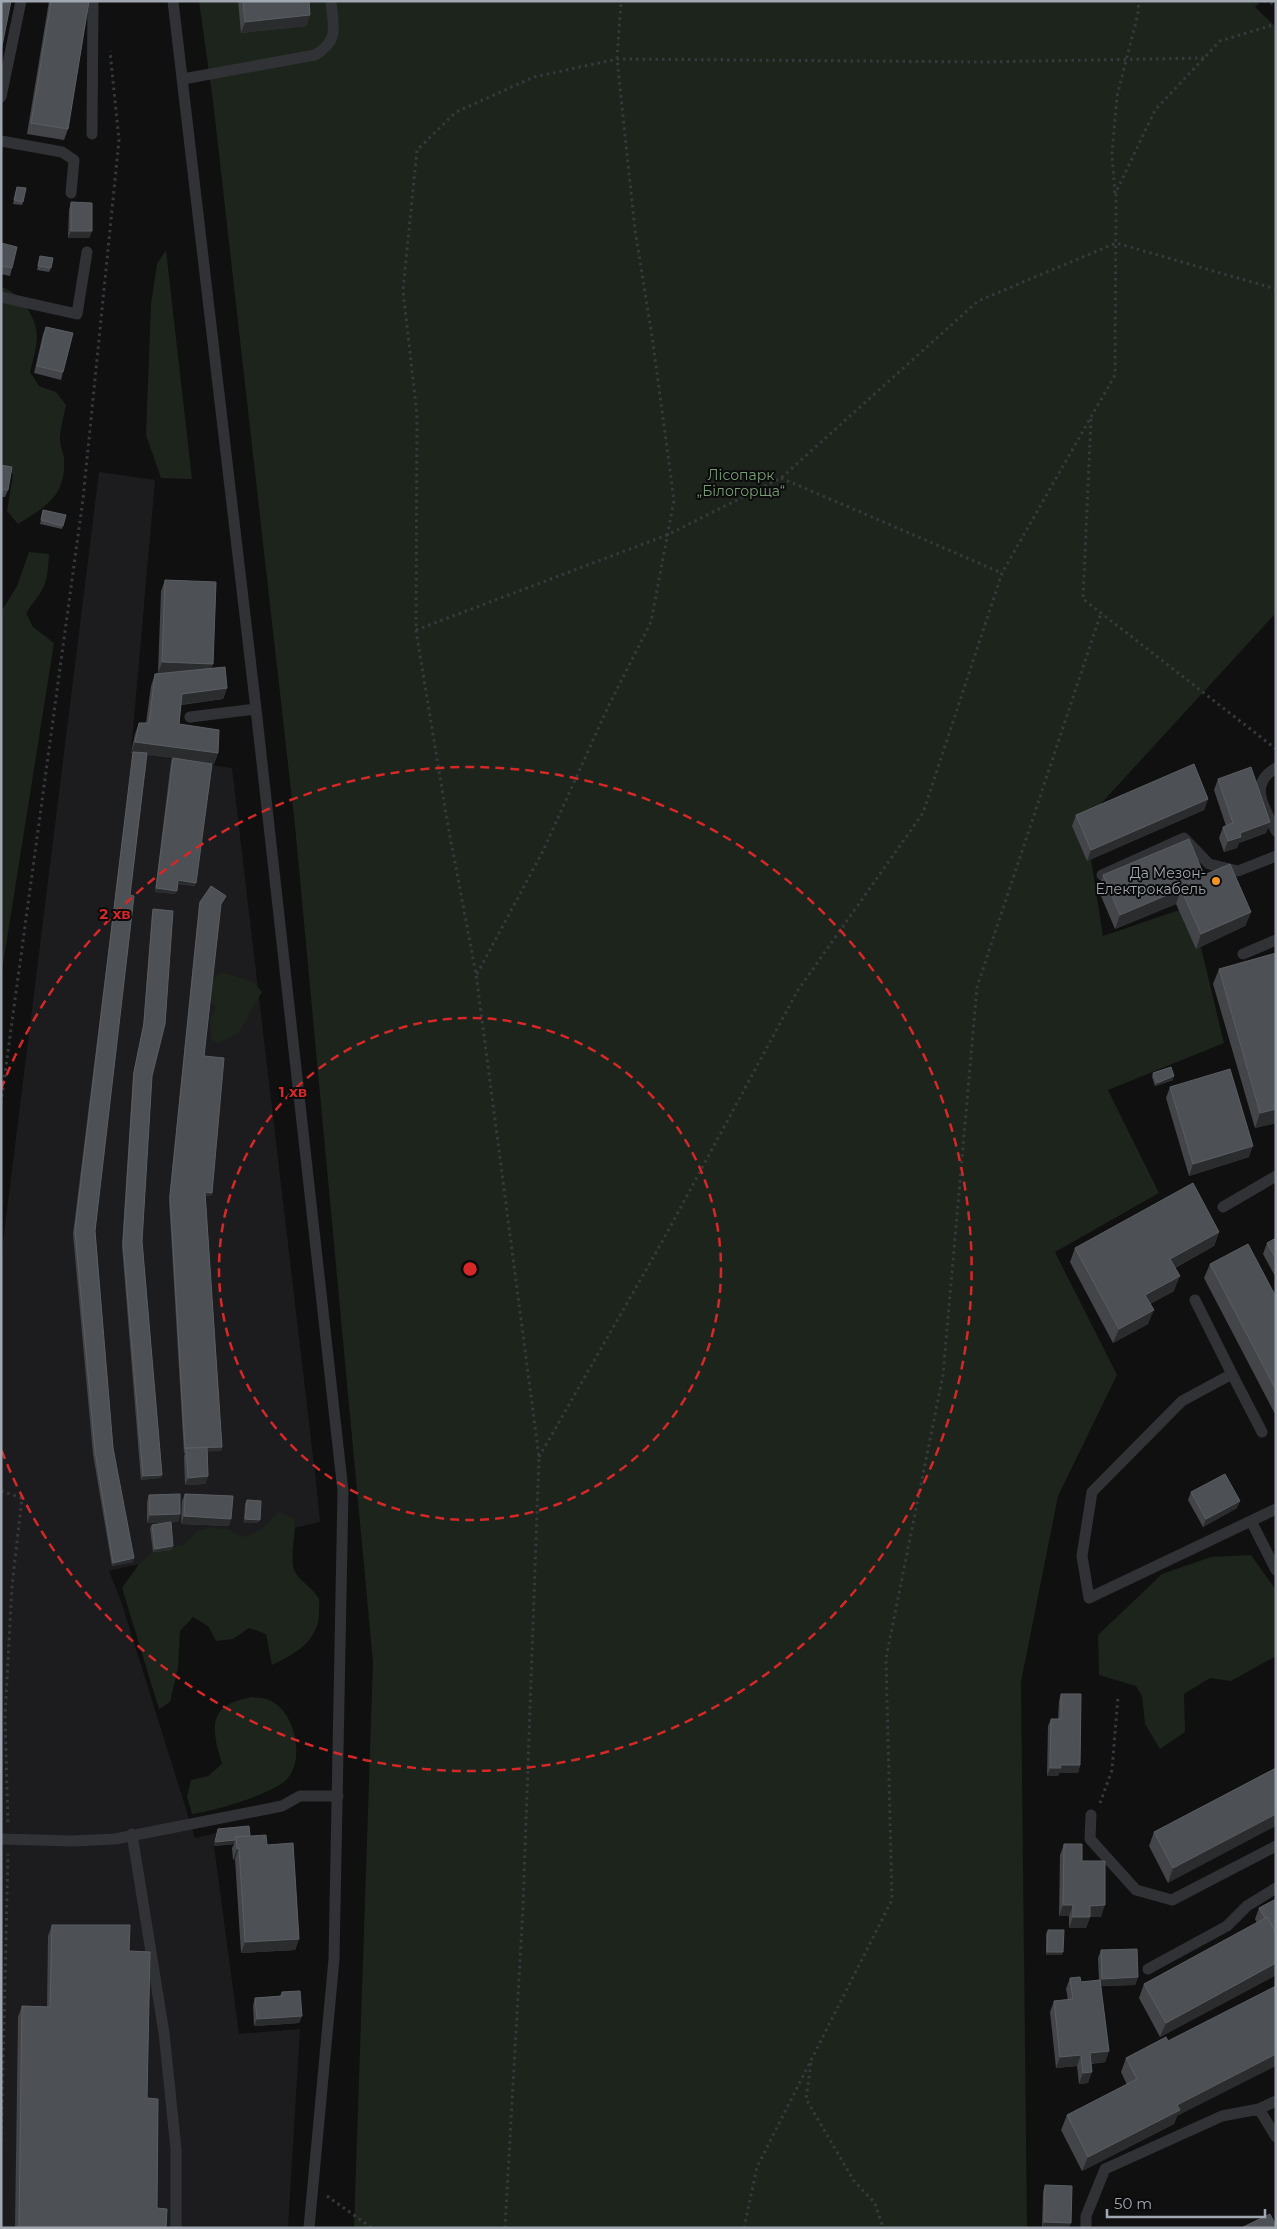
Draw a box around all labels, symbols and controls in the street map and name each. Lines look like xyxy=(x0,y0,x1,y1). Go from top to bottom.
park label: Лісопарк „Білогорща“ xyxy=(697,466,785,500)
place label: Да Мезон- Електрокабель xyxy=(1096,864,1206,898)
marker: Да Мезон- Електрокабель xyxy=(1210,875,1222,887)
text: 2 хв xyxy=(99,904,131,923)
text: 1 хв xyxy=(279,1082,307,1101)
centre of rings xyxy=(461,1260,479,1278)
scale bar xyxy=(1107,2186,1264,2218)
text: 50 m xyxy=(1114,2194,1152,2213)

